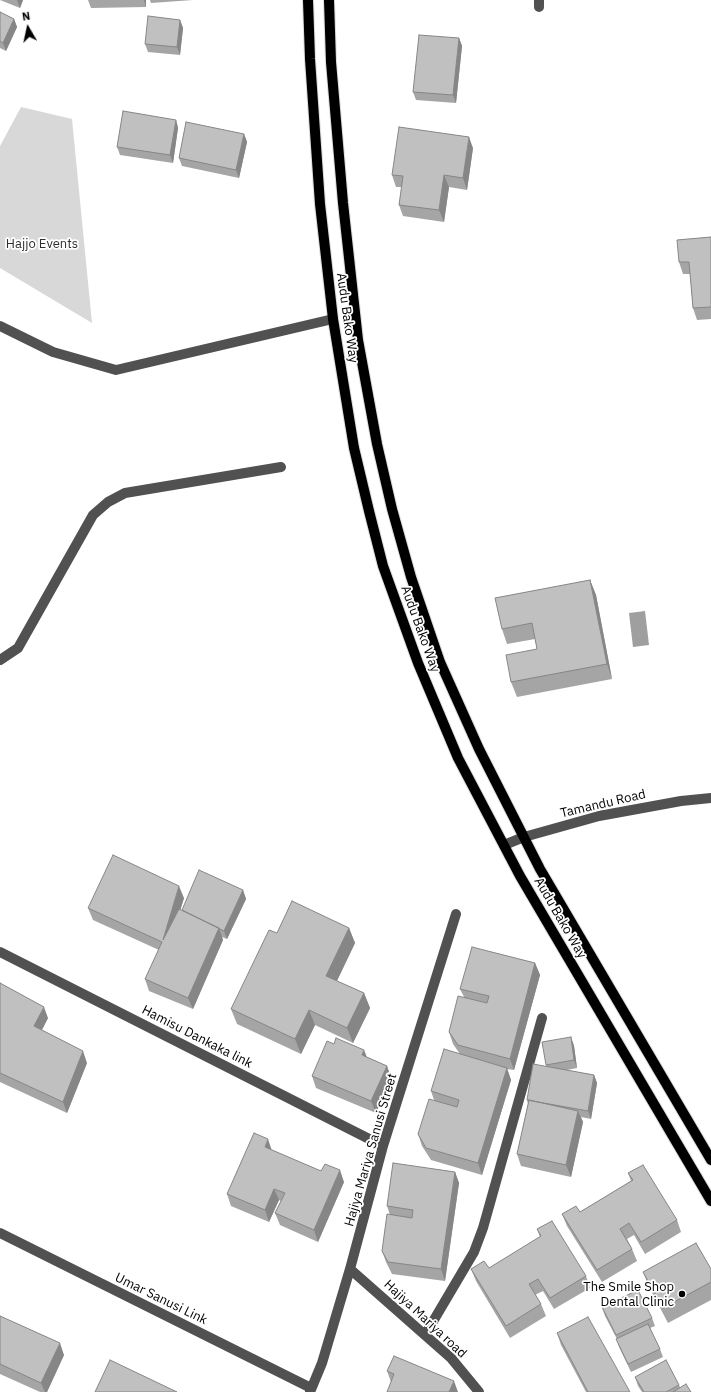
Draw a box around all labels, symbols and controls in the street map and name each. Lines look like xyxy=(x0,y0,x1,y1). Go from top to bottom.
north arrow xyxy=(8,8,48,48)
text: N xyxy=(21,9,31,24)
park label: Hajjo Events xyxy=(6,236,78,252)
street label: Audu Bako Way xyxy=(333,272,361,364)
street label: Audu Bako Way xyxy=(397,584,443,674)
street label: Tamandu Road xyxy=(559,787,647,821)
street label: Audu Bako Way xyxy=(531,875,589,961)
street label: Hamisu Dankaka link xyxy=(139,1002,255,1072)
street label: Hajiya Mariya Sanusi Street xyxy=(342,1072,400,1228)
street label: Umar Sanusi Link xyxy=(112,1270,210,1328)
street label: Hajiya Mariya road xyxy=(380,1277,470,1361)
place label: The Smile Shop Dental Clinic xyxy=(583,1279,674,1310)
marker: The Smile Shop Dental Clinic xyxy=(677,1289,687,1299)

